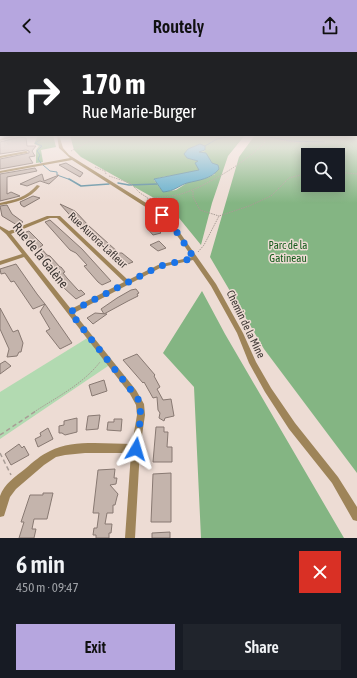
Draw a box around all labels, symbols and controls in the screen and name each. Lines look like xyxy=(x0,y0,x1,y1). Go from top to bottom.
icon: back xyxy=(16,15,38,37)
icon: share xyxy=(319,15,341,37)
text: Routely xyxy=(153,16,204,37)
icon: right xyxy=(16,68,68,120)
text: 170 m xyxy=(82,68,145,100)
text: Rue Marie-Burger xyxy=(82,101,196,122)
map controls xyxy=(301,148,345,192)
button: search xyxy=(301,148,345,192)
pin xyxy=(145,198,179,232)
icon: arrive xyxy=(151,204,173,226)
street label: Rue Aurora-Lafleur xyxy=(66,210,130,271)
street label: Rue de la Galène xyxy=(10,220,72,291)
park label: Parc de la Gatineau xyxy=(269,239,307,264)
street label: Chemin de la Mine xyxy=(224,288,268,360)
position arrow xyxy=(115,428,157,470)
text: 6 min xyxy=(16,551,65,578)
button: close xyxy=(299,551,341,593)
text: 450 m · 09:47 xyxy=(16,580,79,595)
button: Exit xyxy=(16,624,175,670)
button: Share xyxy=(183,624,341,670)

